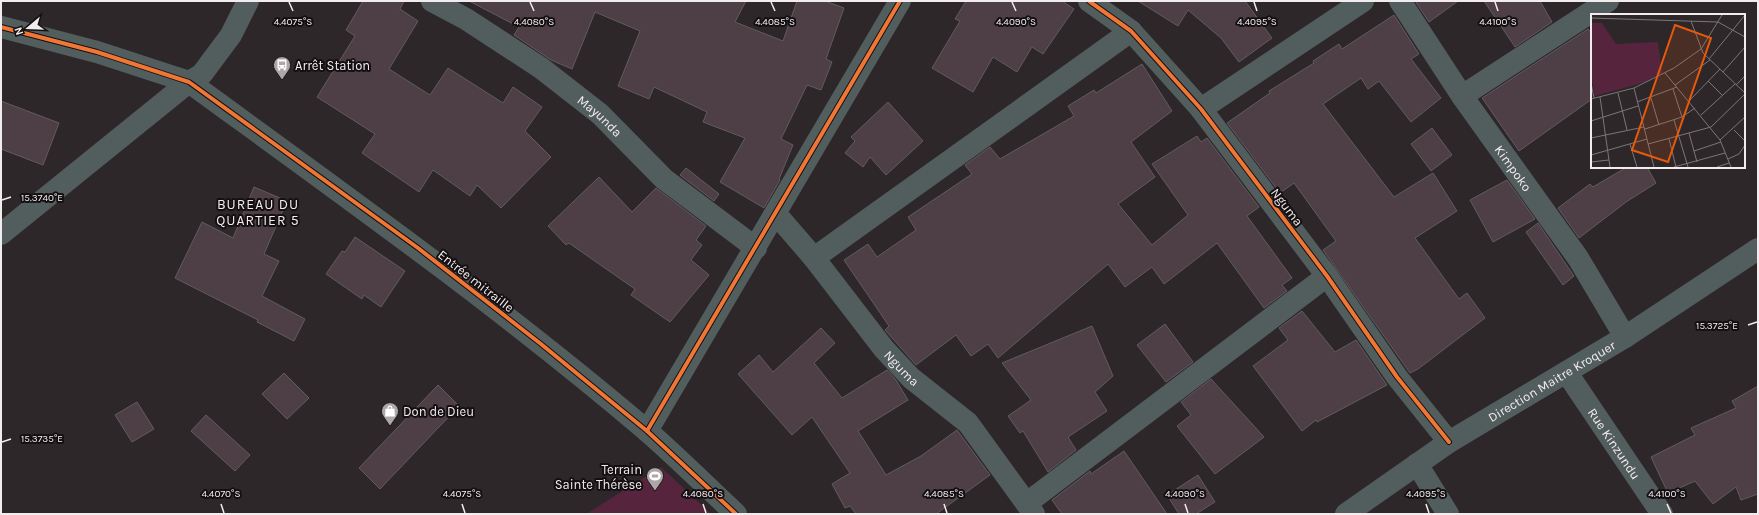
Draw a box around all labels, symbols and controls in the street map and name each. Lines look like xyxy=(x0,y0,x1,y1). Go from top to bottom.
north arrow xyxy=(8,8,48,48)
inset map xyxy=(1591,14,1745,168)
text: 4.4075°S xyxy=(274,16,312,28)
text: 4.4080°S xyxy=(514,16,554,28)
text: 4.4085°S xyxy=(755,16,795,28)
text: 4.4090°S xyxy=(996,16,1036,28)
text: 4.4095°S xyxy=(1237,16,1277,28)
text: 4.4100°S xyxy=(1479,16,1517,28)
text: N xyxy=(12,25,26,37)
bus stop icon: Arrêt Station xyxy=(272,55,292,80)
place label: Arrêt Station xyxy=(295,58,370,73)
street label: Mayunda xyxy=(575,92,625,140)
street label: Kimpoko xyxy=(1492,142,1535,194)
street label: Nguma xyxy=(1268,185,1306,229)
text: 15.3740°E xyxy=(21,192,63,204)
district label: BUREAU DU QUARTIER 5 xyxy=(216,196,300,229)
street label: Entrée mitraille xyxy=(435,247,517,315)
text: 15.3725°E xyxy=(1696,320,1738,332)
street label: Direction Maitre Kroquer xyxy=(1485,337,1618,425)
street label: Nguma xyxy=(881,347,922,389)
shop icon: Don de Dieu xyxy=(380,401,400,426)
place label: Don de Dieu xyxy=(403,404,474,419)
street label: Rue Kinzundu xyxy=(1585,405,1644,482)
text: 15.3735°E xyxy=(21,433,63,445)
place label: Terrain Sainte Thérèse xyxy=(555,462,642,492)
sports icon: Terrain Sainte Thérèse xyxy=(645,466,665,491)
text: 4.4070°S xyxy=(202,488,240,500)
text: 4.4075°S xyxy=(443,488,481,500)
text: 4.4080°S xyxy=(683,488,723,500)
text: 4.4085°S xyxy=(924,488,964,500)
text: 4.4090°S xyxy=(1165,488,1205,500)
text: 4.4095°S xyxy=(1406,488,1446,500)
text: 4.4100°S xyxy=(1648,488,1686,500)

